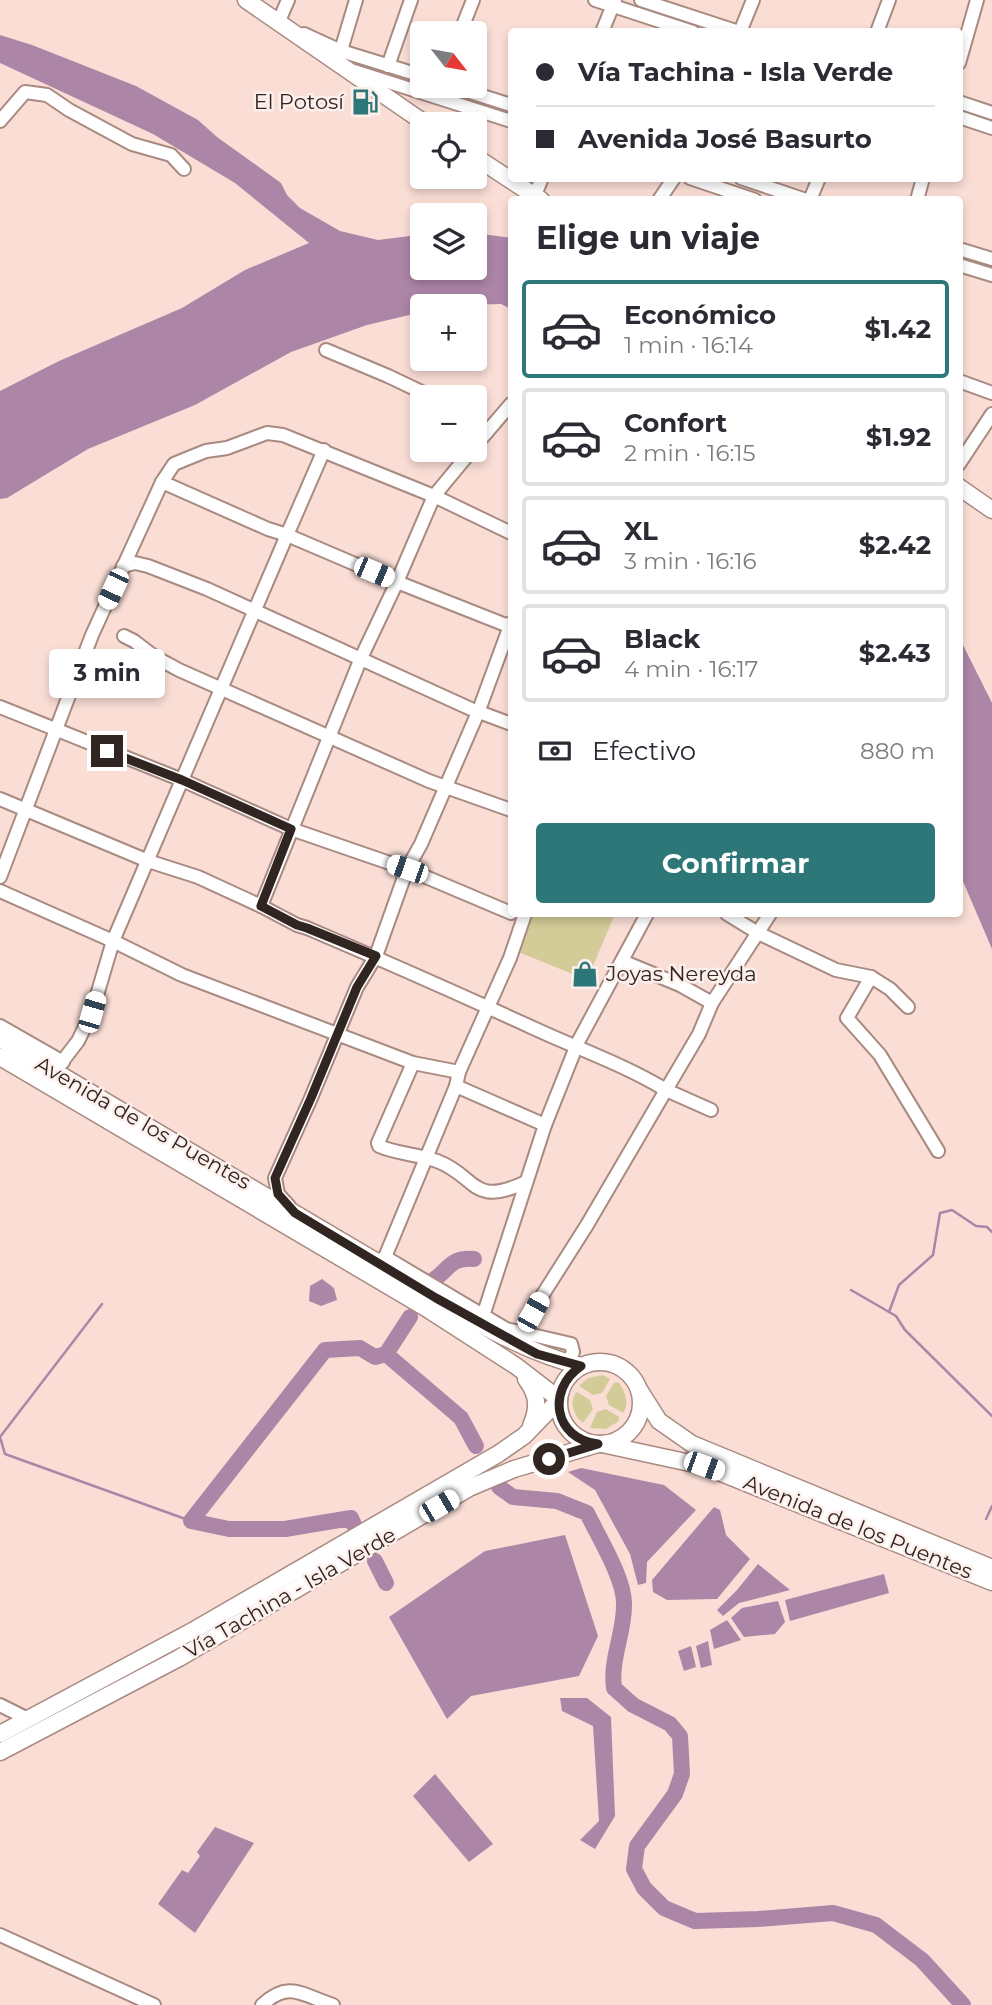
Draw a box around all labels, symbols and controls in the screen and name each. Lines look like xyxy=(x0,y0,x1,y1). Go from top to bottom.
north arrow xyxy=(410,21,486,98)
map controls xyxy=(410,21,487,462)
text: Vía Tachina - Isla Verde xyxy=(578,56,893,88)
fuel station icon: El Potosí xyxy=(350,87,380,117)
place label: El Potosí xyxy=(254,89,345,114)
button: locate xyxy=(410,112,487,189)
text: Avenida José Basurto xyxy=(578,123,872,155)
button: layers xyxy=(410,203,487,280)
text: Elige un viaje xyxy=(536,218,760,257)
button: + xyxy=(410,294,487,371)
icon: car xyxy=(540,298,603,361)
text: Económico xyxy=(624,299,776,331)
text: $1.42 xyxy=(864,313,931,345)
text: 1 min · 16:14 xyxy=(624,331,753,359)
button: − xyxy=(410,385,487,462)
icon: car xyxy=(540,406,603,469)
text: Confort xyxy=(624,407,727,439)
text: $1.92 xyxy=(866,421,931,453)
text: 2 min · 16:15 xyxy=(624,439,756,467)
icon: car xyxy=(540,514,603,577)
text: XL xyxy=(624,515,658,547)
text: $2.42 xyxy=(859,529,931,561)
text: 3 min · 16:16 xyxy=(624,547,756,575)
car xyxy=(351,554,398,590)
car xyxy=(95,566,132,612)
icon: car xyxy=(540,622,603,685)
text: Black xyxy=(624,623,700,655)
text: $2.43 xyxy=(859,637,931,669)
callout: 3 min xyxy=(49,650,165,698)
text: 4 min · 16:17 xyxy=(624,655,758,683)
text: 3 min xyxy=(73,659,141,687)
icon: cash xyxy=(536,732,574,770)
route end xyxy=(91,735,123,767)
text: Efectivo xyxy=(592,735,696,767)
text: 880 m xyxy=(860,737,935,765)
button: Confirmar xyxy=(536,823,935,903)
car xyxy=(384,852,431,886)
shop icon: Joyas Nereyda xyxy=(570,959,600,989)
place label: Joyas Nereyda xyxy=(605,961,757,986)
car xyxy=(77,989,108,1035)
street label: Avenida de los Puentes xyxy=(31,1051,255,1194)
car xyxy=(514,1289,553,1335)
route start xyxy=(533,1443,565,1475)
car xyxy=(681,1449,728,1483)
street label: Avenida de los Puentes xyxy=(740,1469,976,1584)
car xyxy=(416,1486,463,1526)
street label: Vía Tachina - Isla Verde xyxy=(179,1522,400,1663)

